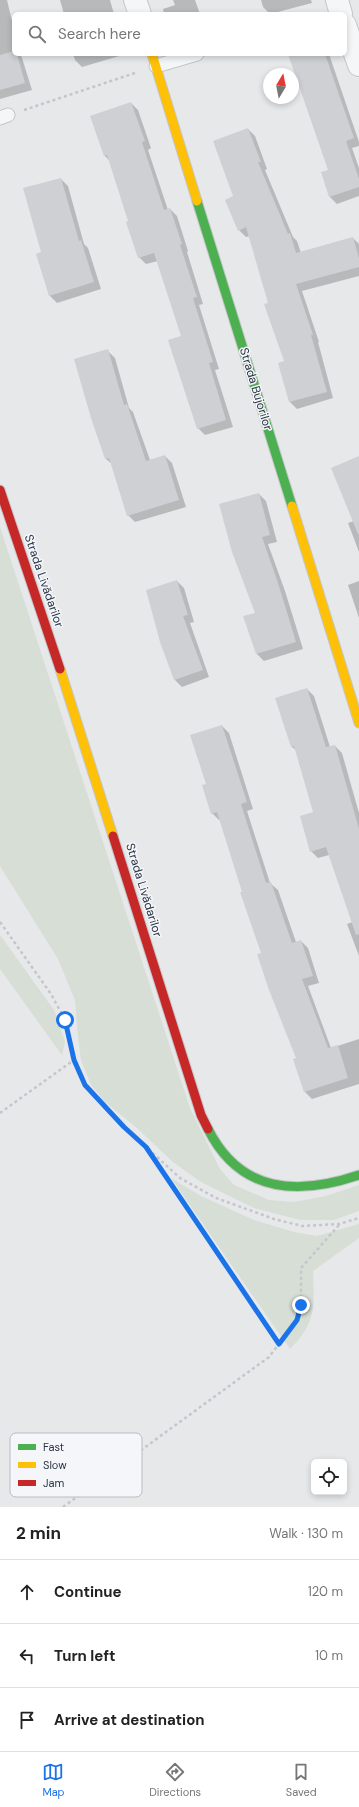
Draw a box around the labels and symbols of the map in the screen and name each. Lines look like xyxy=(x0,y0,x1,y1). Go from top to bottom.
north arrow xyxy=(263,68,299,104)
street label: Strada Bujorilor xyxy=(236,346,276,433)
street label: Strada Livădarilor xyxy=(21,532,68,630)
street label: Strada Livădarilor xyxy=(122,841,166,939)
route start xyxy=(56,1011,74,1029)
route end xyxy=(292,1296,310,1314)
legend xyxy=(10,1433,142,1497)
text: Fast xyxy=(43,1440,64,1454)
text: Slow xyxy=(43,1458,67,1472)
text: Jam xyxy=(43,1476,64,1490)

